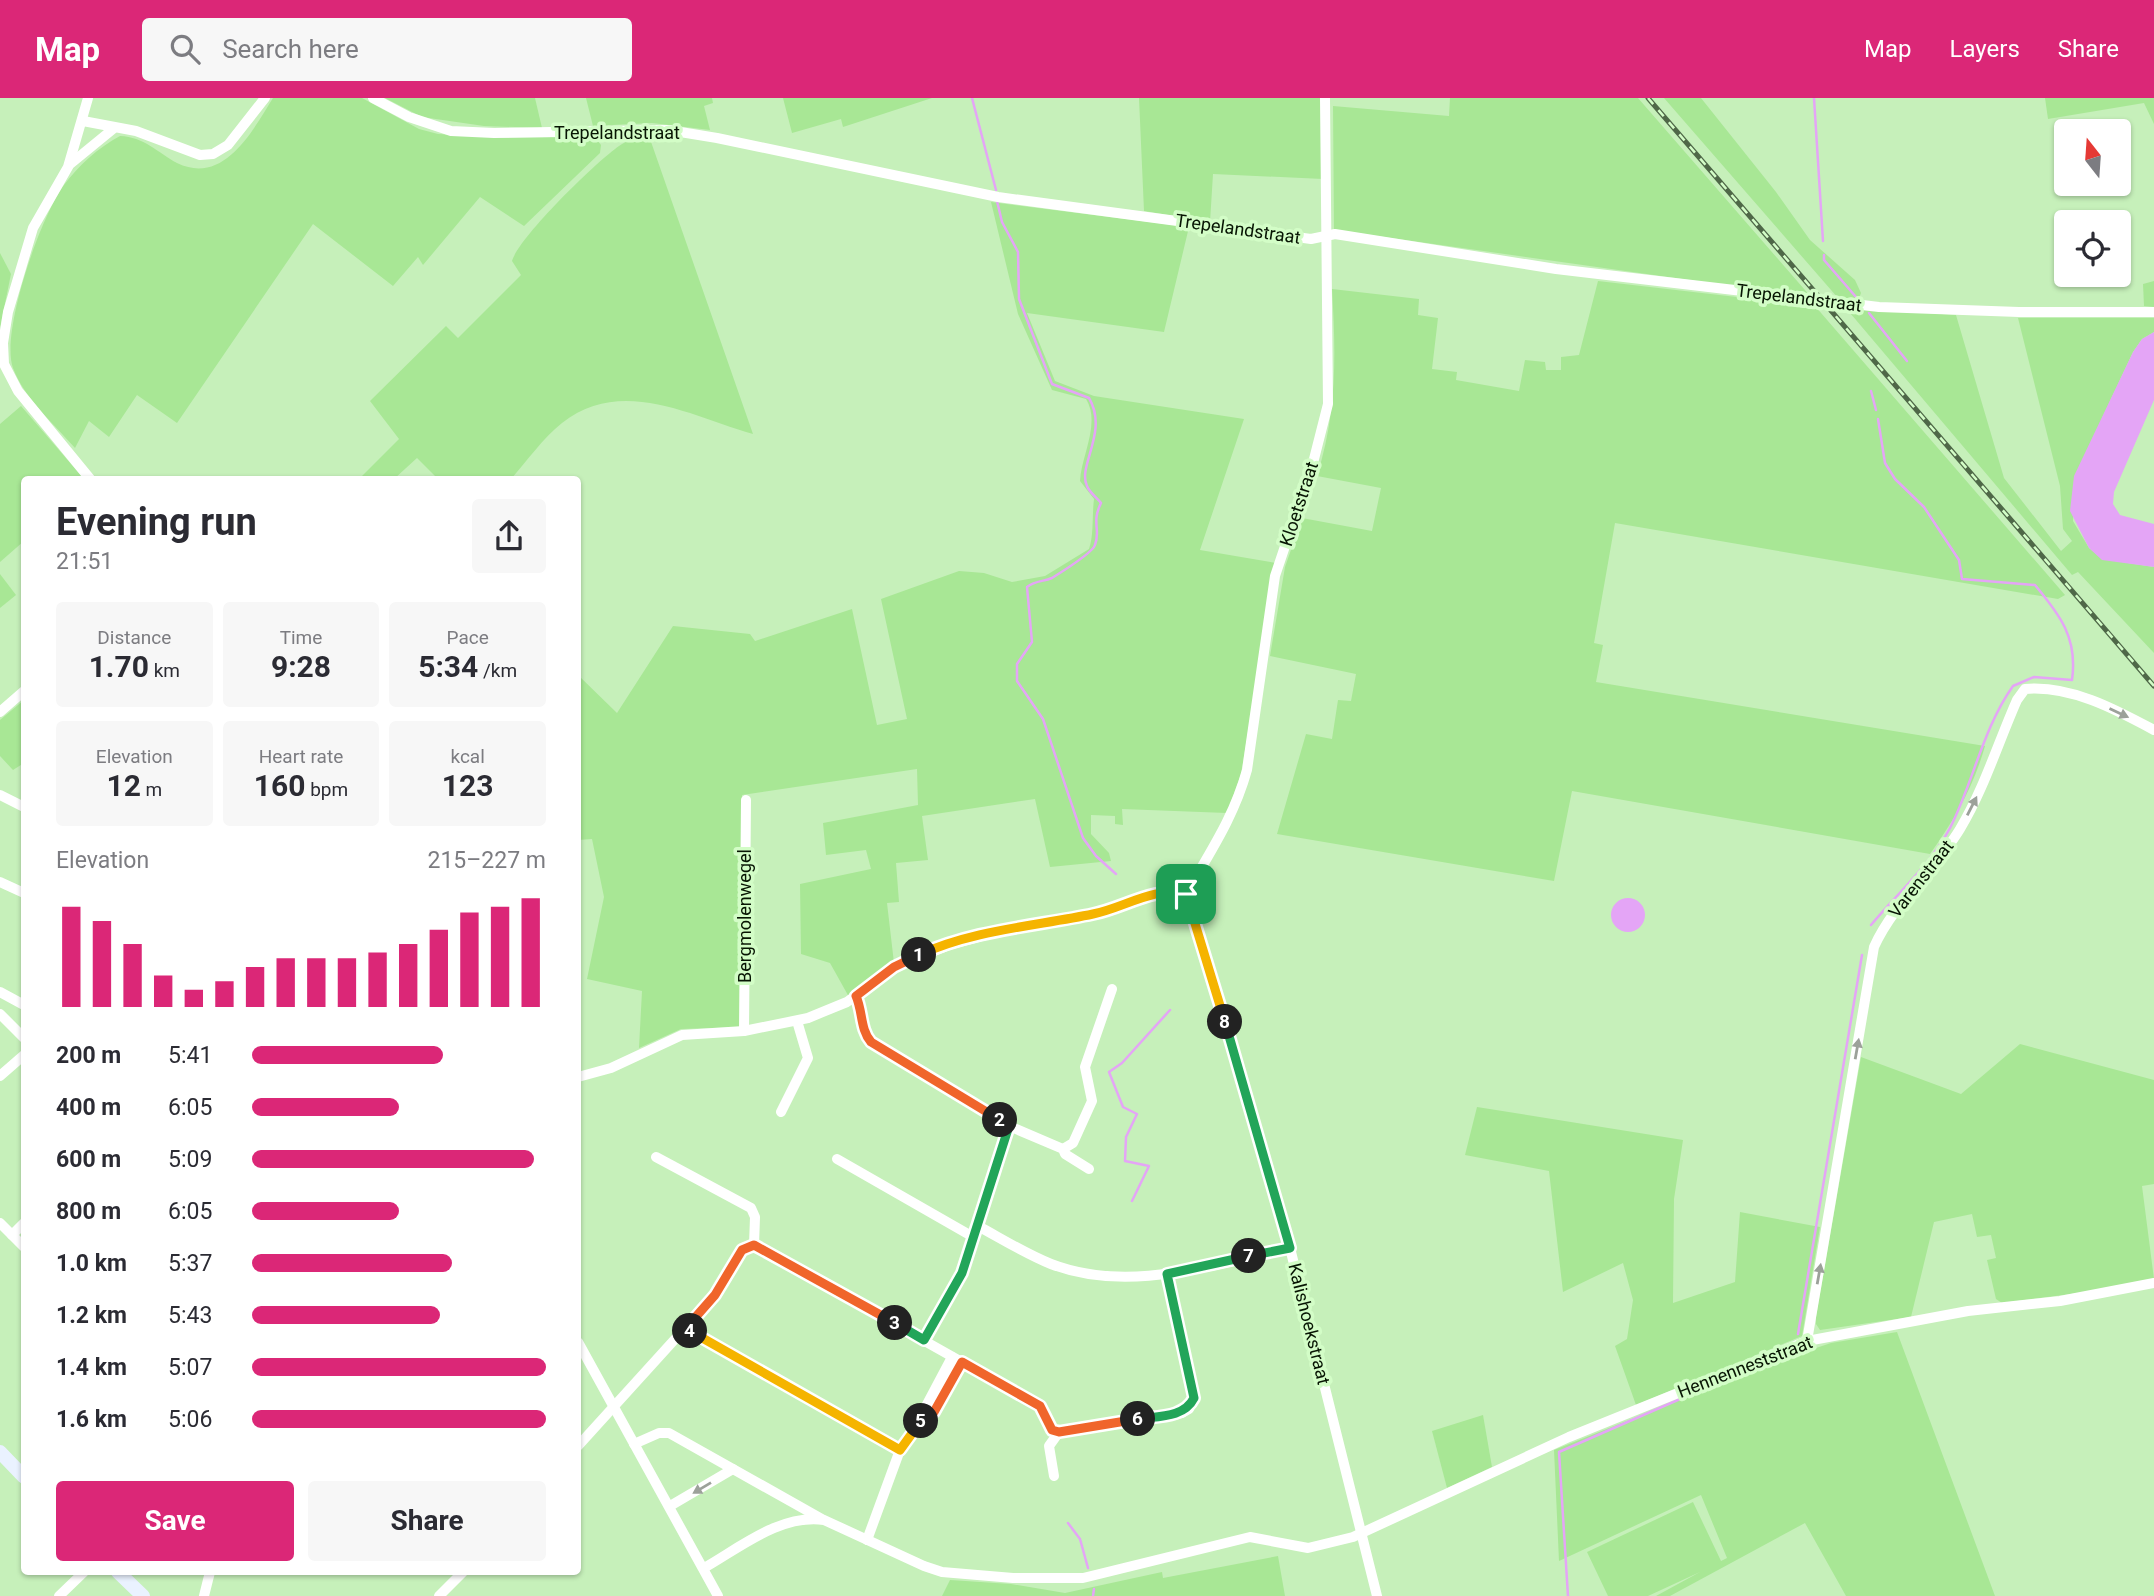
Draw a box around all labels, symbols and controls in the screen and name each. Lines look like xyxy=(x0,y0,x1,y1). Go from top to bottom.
search box xyxy=(142,18,632,81)
text: Map xyxy=(35,30,100,69)
icon: search xyxy=(166,30,204,68)
text: Search here xyxy=(222,34,359,64)
text: Map xyxy=(1864,35,1912,63)
text: Layers xyxy=(1950,35,2020,63)
text: Share xyxy=(2058,35,2119,63)
north arrow xyxy=(2054,119,2132,196)
map controls xyxy=(2054,119,2131,287)
street label: Trepelandstraat xyxy=(554,122,680,143)
street label: Trepelandstraat xyxy=(1174,209,1302,248)
button: locate xyxy=(2054,210,2131,287)
street label: Trepelandstraat xyxy=(1735,279,1863,316)
street label: Kloetstraat xyxy=(1275,459,1322,549)
button: share xyxy=(472,499,546,573)
text: Evening run xyxy=(56,500,257,544)
text: 21:51 xyxy=(56,548,113,575)
text: Distance xyxy=(97,626,171,649)
text: Time xyxy=(280,626,322,649)
text: Pace xyxy=(447,626,489,649)
text: 1.70 xyxy=(89,649,149,684)
text: 9:28 xyxy=(271,649,331,684)
text: 5:34 xyxy=(418,649,478,684)
text: km xyxy=(149,659,180,682)
text: /km xyxy=(478,659,517,682)
one-way arrow xyxy=(2109,707,2129,719)
text: Elevation xyxy=(96,745,173,768)
text: Heart rate xyxy=(259,745,343,768)
text: kcal xyxy=(450,745,485,768)
text: 12 xyxy=(106,768,141,803)
text: 160 xyxy=(254,768,305,803)
text: 123 xyxy=(442,768,493,803)
text: m xyxy=(141,778,162,801)
text: bpm xyxy=(305,778,348,801)
one-way arrow xyxy=(1966,796,1977,816)
street label: Varenstraat xyxy=(1884,836,1957,922)
text: Elevation xyxy=(56,847,149,874)
text: 215–227 m xyxy=(427,847,546,874)
street label: Bergmolenwegel xyxy=(734,849,755,983)
pin xyxy=(1156,864,1216,924)
icon: arrive xyxy=(1167,875,1205,913)
pin: 1 xyxy=(902,938,936,972)
text: 1 xyxy=(913,943,924,966)
pin: 8 xyxy=(1208,1004,1242,1040)
text: 8 xyxy=(1219,1010,1230,1033)
one-way arrow xyxy=(1852,1038,1863,1060)
text: 200 m xyxy=(56,1042,121,1069)
text: 5:41 xyxy=(168,1042,212,1069)
text: 400 m xyxy=(56,1094,121,1121)
text: 6:05 xyxy=(168,1094,212,1121)
pin: 2 xyxy=(982,1102,1018,1138)
text: 2 xyxy=(994,1108,1005,1131)
text: 600 m xyxy=(56,1146,121,1173)
text: 5:09 xyxy=(168,1146,212,1173)
text: 800 m xyxy=(56,1198,121,1225)
text: 6:05 xyxy=(168,1198,212,1225)
pin: 7 xyxy=(1232,1238,1266,1274)
text: 7 xyxy=(1243,1244,1254,1267)
text: 1.0 km xyxy=(56,1250,127,1277)
text: 5:37 xyxy=(168,1250,212,1277)
street label: Kalishoekstraat xyxy=(1284,1261,1335,1387)
one-way arrow xyxy=(1814,1263,1825,1285)
text: 1.2 km xyxy=(56,1302,127,1329)
text: 5:43 xyxy=(168,1302,212,1329)
pin: 3 xyxy=(878,1306,912,1340)
text: 3 xyxy=(889,1311,900,1334)
pin: 4 xyxy=(672,1314,708,1348)
text: 4 xyxy=(684,1319,695,1342)
street label: Hennenneststraat xyxy=(1674,1331,1815,1402)
text: 1.4 km xyxy=(56,1354,127,1381)
text: 5:07 xyxy=(168,1354,212,1381)
pin: 6 xyxy=(1120,1402,1156,1436)
pin: 5 xyxy=(904,1404,939,1438)
text: 1.6 km xyxy=(56,1406,127,1433)
text: 5:06 xyxy=(168,1406,212,1433)
text: 6 xyxy=(1132,1407,1143,1430)
text: 5 xyxy=(915,1409,926,1432)
button: Save xyxy=(56,1481,294,1561)
button: Share xyxy=(308,1481,546,1561)
one-way arrow xyxy=(692,1481,711,1494)

